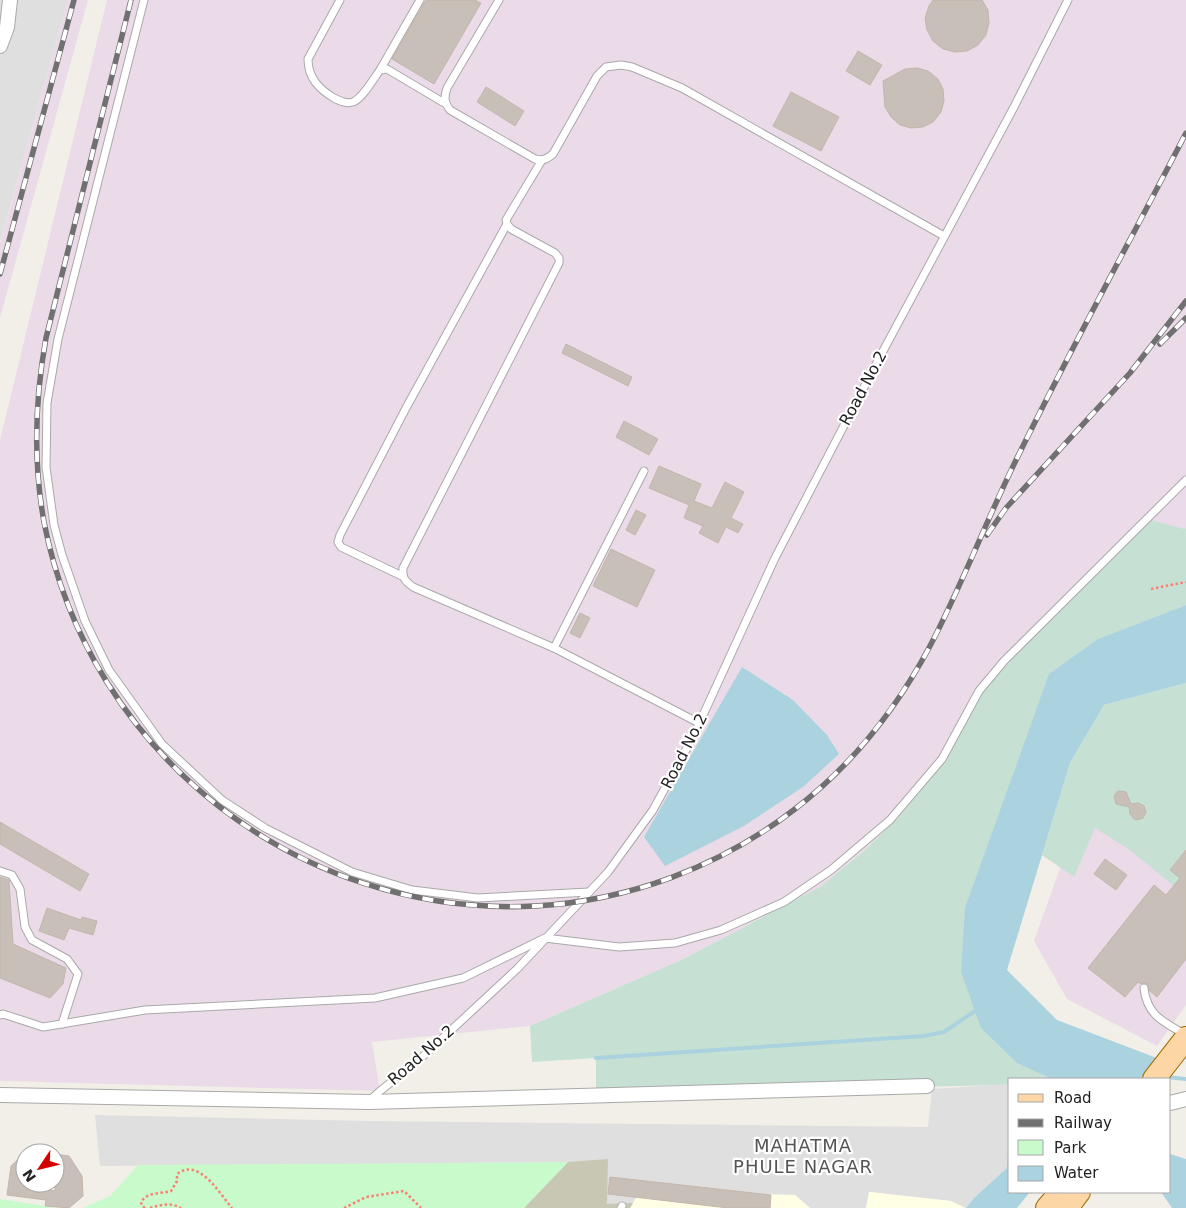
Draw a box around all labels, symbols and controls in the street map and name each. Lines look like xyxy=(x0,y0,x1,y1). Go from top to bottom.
street label: Road No.2 xyxy=(835,347,891,429)
street label: Road No.2 xyxy=(657,710,711,792)
street label: Road No.2 xyxy=(384,1021,458,1089)
legend xyxy=(1008,1078,1171,1193)
text: Road xyxy=(1054,1089,1092,1107)
text: Railway xyxy=(1054,1114,1112,1132)
district label: MAHATMA PHULE NAGAR xyxy=(733,1135,873,1177)
text: Park xyxy=(1054,1139,1087,1157)
north arrow xyxy=(15,1143,65,1193)
text: Water xyxy=(1054,1164,1099,1182)
text: N xyxy=(19,1166,39,1185)

